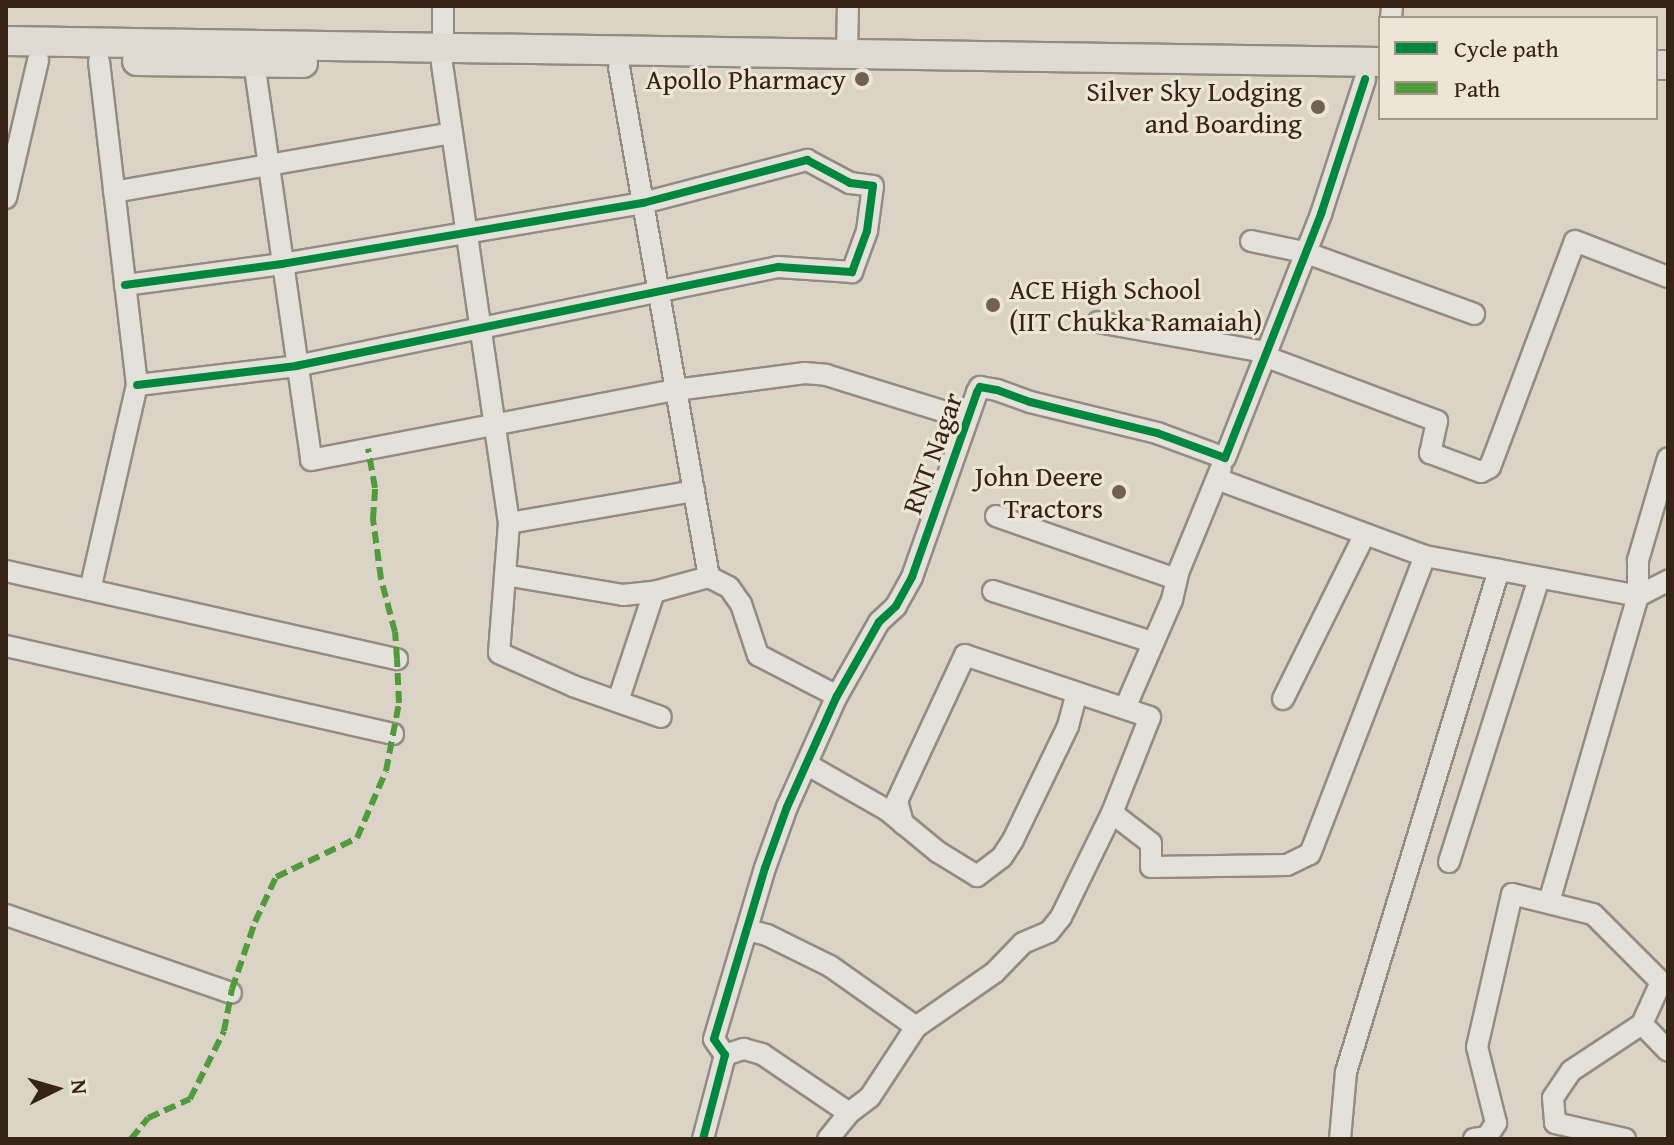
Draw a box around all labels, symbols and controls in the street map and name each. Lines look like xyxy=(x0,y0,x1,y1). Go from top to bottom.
legend xyxy=(1378,16,1658,120)
text: Cycle path xyxy=(1454,31,1559,66)
place label: Apollo Pharmacy xyxy=(645,62,846,96)
marker: Apollo Pharmacy xyxy=(853,70,871,88)
text: Path xyxy=(1454,71,1500,106)
place label: Silver Sky Lodging and Boarding xyxy=(1086,74,1302,140)
marker: Silver Sky Lodging and Boarding xyxy=(1309,98,1327,116)
place label: ACE High School (IIT Chukka Ramaiah) xyxy=(1009,272,1262,338)
marker: ACE High School (IIT Chukka Ramaiah) xyxy=(984,296,1002,314)
street label: RNT Nagar xyxy=(895,388,969,518)
place label: John Deere Tractors xyxy=(975,459,1103,525)
marker: John Deere Tractors xyxy=(1110,483,1128,501)
north arrow xyxy=(16,1049,96,1129)
text: N xyxy=(63,1078,96,1096)

